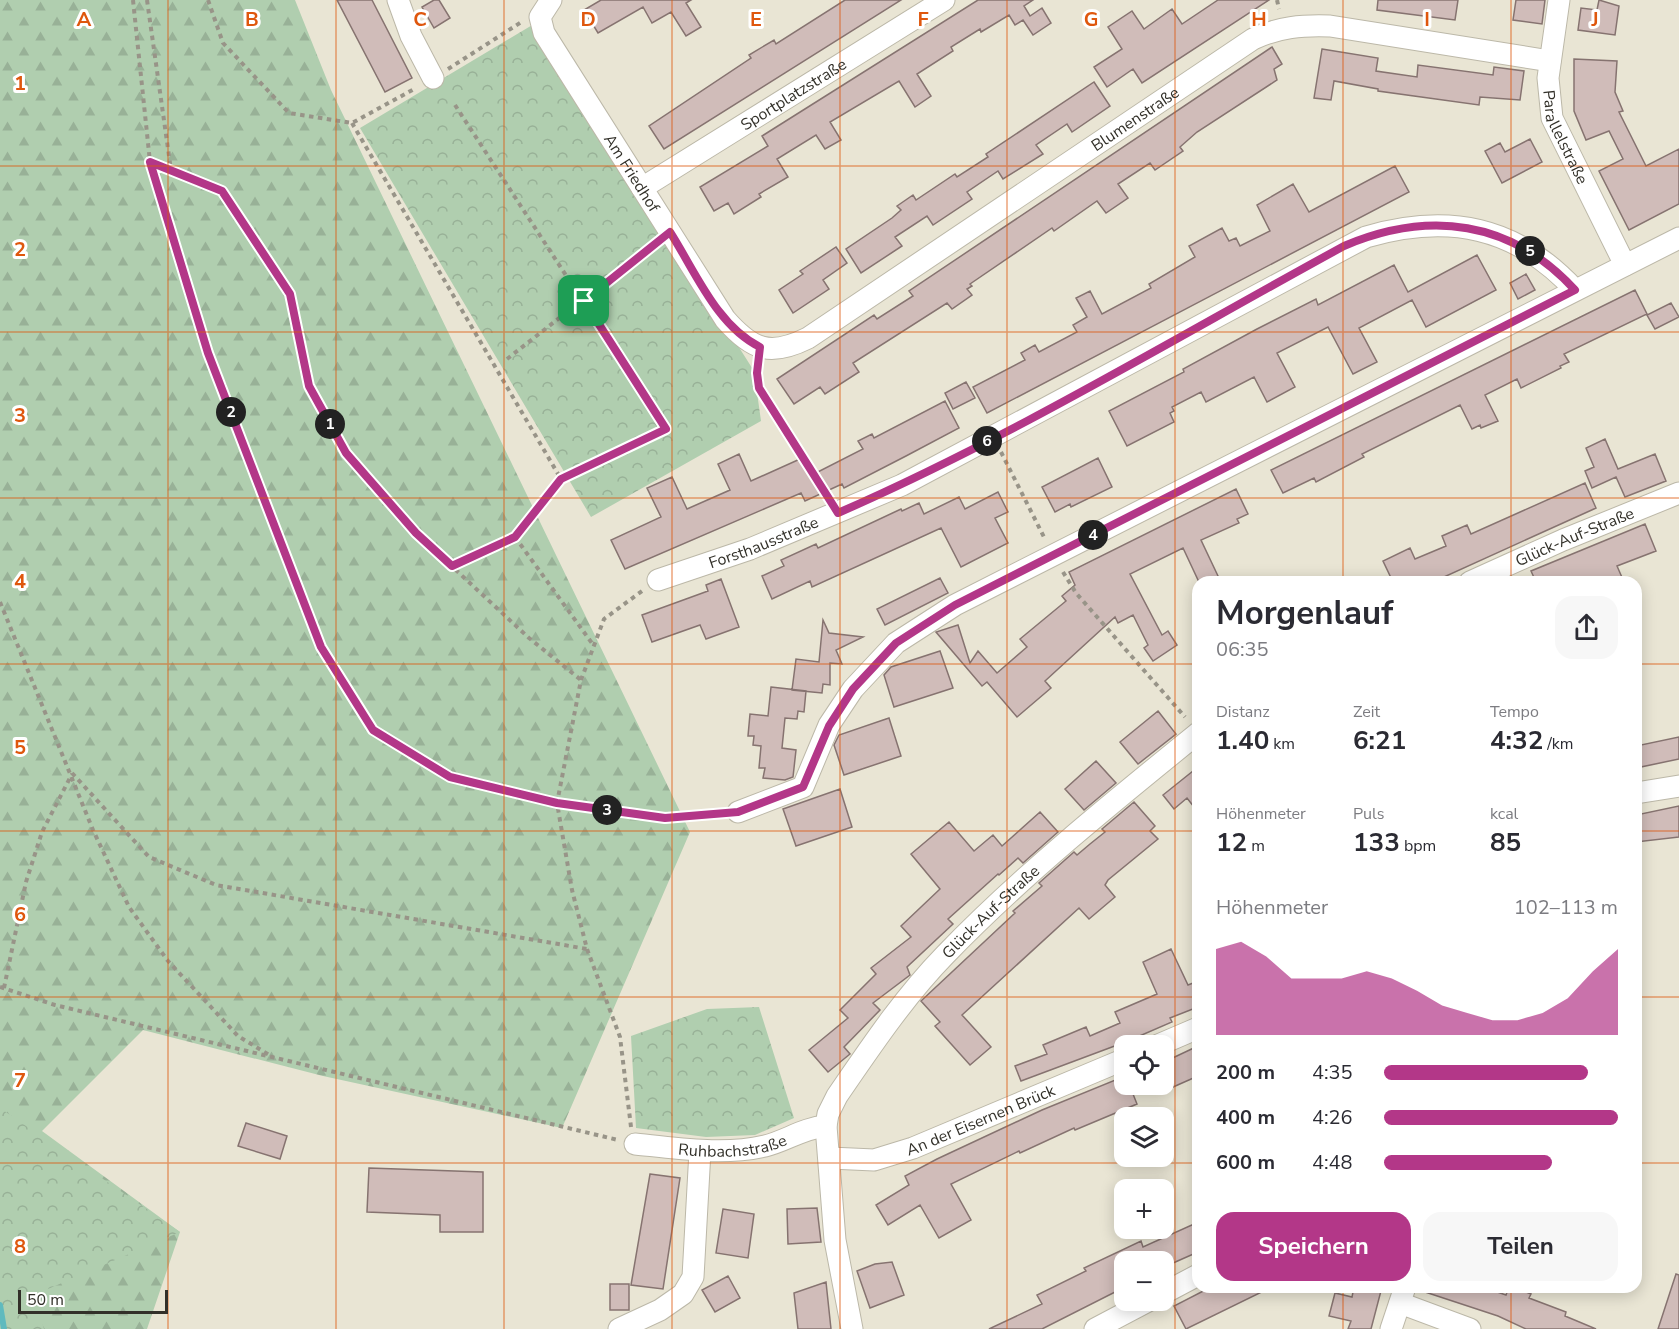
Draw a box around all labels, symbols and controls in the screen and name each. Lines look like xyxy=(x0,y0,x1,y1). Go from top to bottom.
text: A xyxy=(77,6,92,33)
text: B xyxy=(245,6,259,33)
text: C xyxy=(413,6,427,33)
text: D xyxy=(580,6,596,33)
text: E xyxy=(750,6,762,33)
text: F xyxy=(917,6,929,33)
text: G xyxy=(1084,6,1098,33)
text: H xyxy=(1251,6,1267,33)
text: I xyxy=(1424,6,1430,33)
text: J xyxy=(1590,6,1599,33)
street label: Sportplatzstraße xyxy=(736,53,851,136)
text: 1 xyxy=(14,70,26,97)
street label: Blumenstraße xyxy=(1087,82,1184,157)
street label: Parallelstraße xyxy=(1537,89,1593,188)
street label: Am Friedhof xyxy=(599,130,665,217)
text: 2 xyxy=(14,236,26,263)
pin: 5 xyxy=(1515,236,1545,266)
text: 5 xyxy=(1525,240,1535,262)
pin xyxy=(558,275,609,326)
icon: arrive xyxy=(567,284,600,317)
pin: 2 xyxy=(216,397,246,427)
text: 2 xyxy=(226,401,236,423)
text: 3 xyxy=(14,402,26,429)
pin: 1 xyxy=(315,409,345,439)
text: 1 xyxy=(325,413,335,435)
pin: 6 xyxy=(972,426,1002,456)
text: 6 xyxy=(982,430,992,452)
street label: Glück-Auf-Straße xyxy=(1512,502,1637,572)
street label: Forsthausstraße xyxy=(706,511,822,574)
pin: 4 xyxy=(1078,520,1108,550)
text: 4 xyxy=(1088,524,1098,546)
text: 4 xyxy=(14,568,26,595)
text: Morgenlauf xyxy=(1216,591,1393,636)
button: share xyxy=(1555,596,1618,659)
text: 06:35 xyxy=(1216,636,1269,663)
text: Distanz xyxy=(1216,701,1270,723)
text: Zeit xyxy=(1353,701,1380,723)
text: Tempo xyxy=(1490,701,1539,723)
text: 1.40 xyxy=(1216,723,1269,758)
text: 6:21 xyxy=(1353,723,1406,758)
text: 4:32 xyxy=(1490,723,1543,758)
text: km xyxy=(1269,733,1295,755)
text: /km xyxy=(1543,733,1574,755)
text: 5 xyxy=(14,734,26,761)
pin: 3 xyxy=(592,795,622,825)
text: 3 xyxy=(602,799,612,821)
text: Höhenmeter xyxy=(1216,803,1306,825)
text: Puls xyxy=(1353,803,1384,825)
text: kcal xyxy=(1490,803,1518,825)
text: 12 xyxy=(1216,825,1247,860)
text: 133 xyxy=(1353,825,1400,860)
text: 85 xyxy=(1490,825,1521,860)
text: m xyxy=(1247,835,1265,857)
text: bpm xyxy=(1400,835,1436,857)
street label: Glück-Auf-Straße xyxy=(937,860,1045,964)
text: Höhenmeter xyxy=(1216,894,1328,921)
text: 102–113 m xyxy=(1514,894,1618,921)
text: 6 xyxy=(14,901,26,928)
map controls xyxy=(1114,1035,1174,1311)
button: locate xyxy=(1114,1035,1174,1095)
text: 200 m xyxy=(1216,1059,1275,1086)
text: 4:35 xyxy=(1312,1059,1353,1086)
text: 7 xyxy=(14,1067,26,1094)
street label: An der Eisernen Brück xyxy=(904,1079,1059,1161)
text: 400 m xyxy=(1216,1104,1275,1131)
text: 4:26 xyxy=(1312,1104,1353,1131)
button: layers xyxy=(1114,1107,1174,1167)
street label: Ruhbachstraße xyxy=(677,1130,790,1163)
text: 600 m xyxy=(1216,1149,1275,1176)
text: 4:48 xyxy=(1312,1149,1353,1176)
button: + xyxy=(1114,1179,1174,1239)
button: Speichern xyxy=(1216,1212,1411,1281)
button: Teilen xyxy=(1423,1212,1618,1281)
text: 8 xyxy=(14,1233,26,1260)
button: − xyxy=(1114,1251,1174,1311)
scale bar xyxy=(18,1287,168,1314)
text: 50 m xyxy=(27,1289,64,1311)

